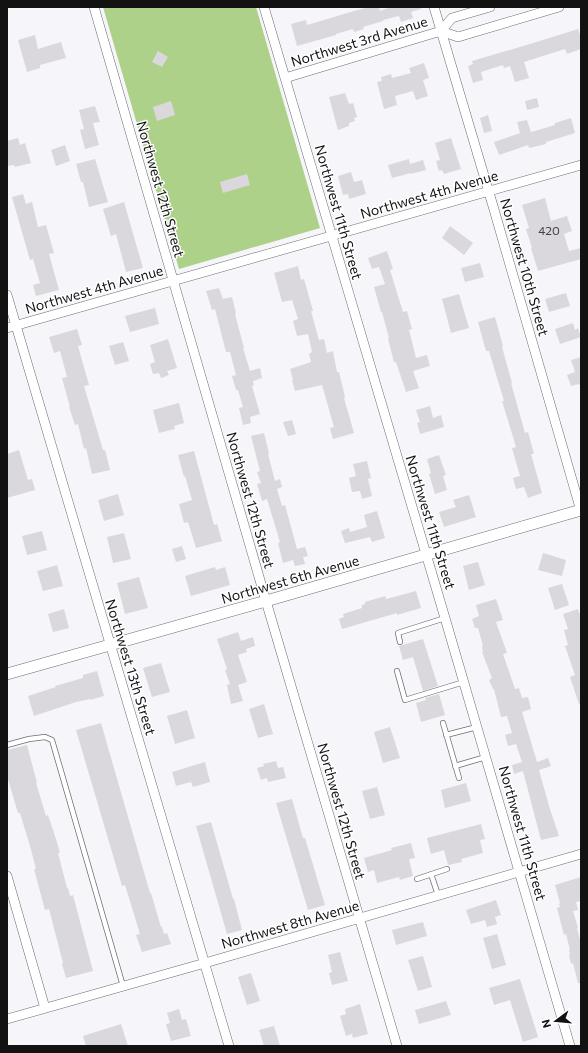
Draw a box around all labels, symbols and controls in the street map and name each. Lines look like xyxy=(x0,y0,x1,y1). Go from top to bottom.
street label: Northwest 3rd Avenue xyxy=(289,12,429,70)
street label: Northwest 12th Street xyxy=(133,119,189,259)
street label: Northwest 11th Street xyxy=(312,143,366,281)
street label: Northwest 4th Avenue xyxy=(358,166,500,222)
street label: Northwest 10th Street xyxy=(497,196,553,338)
house number: 420 xyxy=(538,223,560,237)
street label: Northwest 4th Avenue xyxy=(23,261,165,317)
street label: Northwest 12th Street xyxy=(223,430,279,570)
street label: Northwest 11th Street xyxy=(403,453,460,591)
street label: Northwest 6th Avenue xyxy=(219,551,361,607)
street label: Northwest 13th Street xyxy=(102,597,160,737)
street label: Northwest 12th Street xyxy=(314,741,370,881)
street label: Northwest 11th Street xyxy=(496,764,550,902)
street label: Northwest 8th Avenue xyxy=(219,896,361,952)
north arrow xyxy=(536,1001,576,1041)
text: N xyxy=(539,1018,553,1030)

